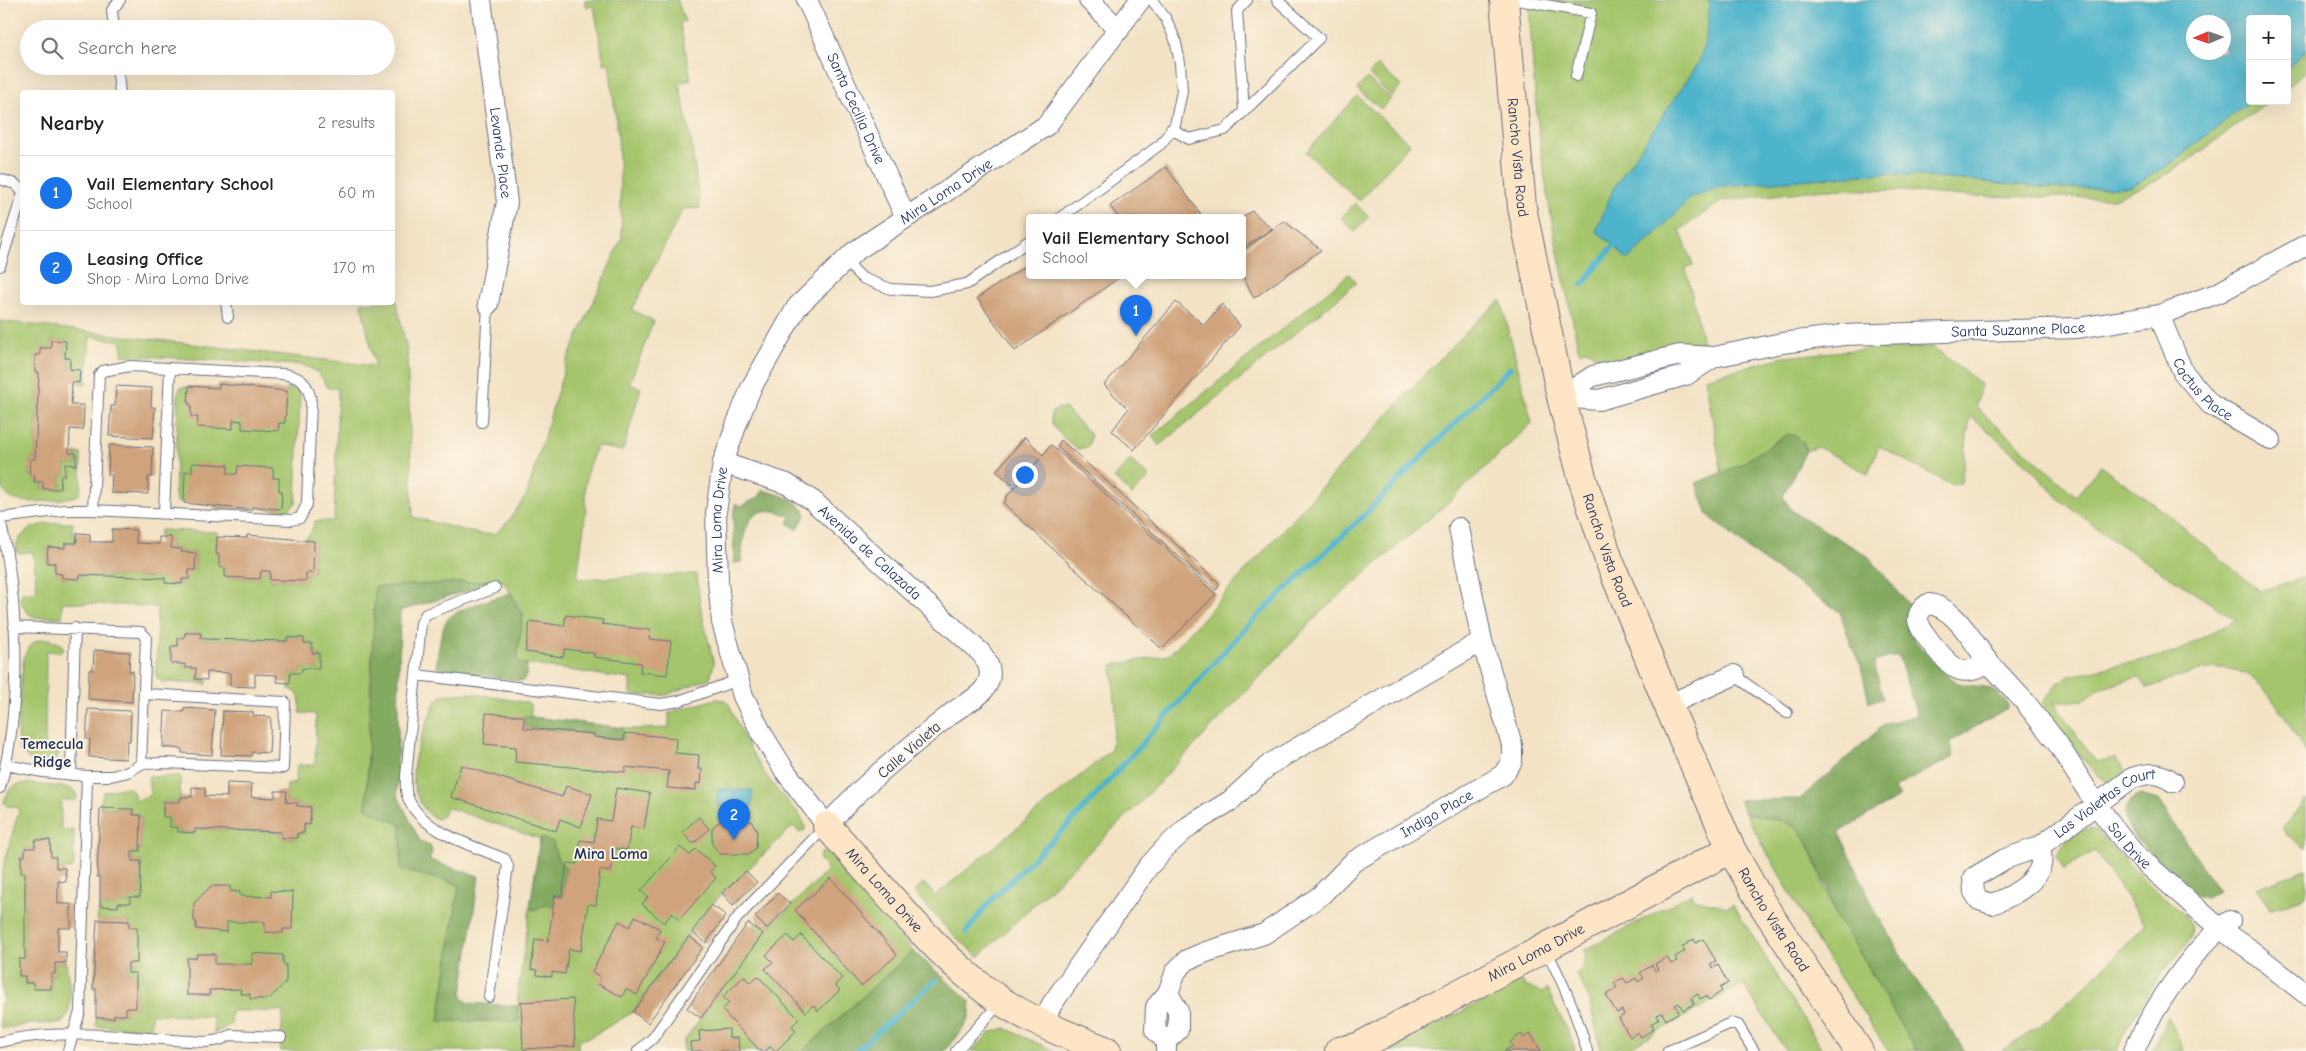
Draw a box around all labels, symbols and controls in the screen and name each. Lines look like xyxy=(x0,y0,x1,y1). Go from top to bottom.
north arrow xyxy=(2186,15,2231,60)
map controls xyxy=(2246,15,2291,105)
button: + xyxy=(2246,15,2291,60)
search box xyxy=(20,20,395,75)
icon: search xyxy=(38,34,66,62)
text: Search here xyxy=(78,37,177,59)
street label: Santa Cecilia Drive xyxy=(823,50,889,167)
button: − xyxy=(2246,60,2291,105)
street label: Rancho Vista Road xyxy=(1504,97,1533,219)
street label: Levande Place xyxy=(486,106,515,200)
text: Nearby xyxy=(40,111,104,135)
text: 2 results xyxy=(318,114,375,132)
street label: Mira Loma Drive xyxy=(896,154,996,228)
text: Vail Elementary School xyxy=(87,173,274,195)
text: 1 xyxy=(53,184,59,202)
text: 60 m xyxy=(338,184,375,202)
text: School xyxy=(87,195,133,213)
popup xyxy=(1026,214,1246,279)
text: Vail Elementary School xyxy=(1043,227,1229,249)
text: Leasing Office xyxy=(87,248,203,270)
text: School xyxy=(1043,249,1088,267)
text: 2 xyxy=(52,259,60,277)
text: 170 m xyxy=(333,259,375,277)
text: Shop · Mira Loma Drive xyxy=(87,270,249,288)
pin: 1 xyxy=(1120,295,1152,336)
street label: Santa Suzanne Place xyxy=(1951,318,2087,341)
street label: Cactus Place xyxy=(2169,355,2237,425)
your location xyxy=(1012,462,1038,488)
street label: Mira Loma Drive xyxy=(707,465,731,574)
street label: Rancho Vista Road xyxy=(1579,491,1636,610)
street label: Avenida de Calazada xyxy=(815,501,925,604)
street label: Calle Violeta xyxy=(874,718,944,782)
district label: Temecula Ridge xyxy=(20,735,84,771)
street label: Las Violettas Court xyxy=(2050,765,2156,842)
street label: Indigo Place xyxy=(1397,785,1476,842)
pin: 2 xyxy=(718,799,750,840)
street label: Sol Drive xyxy=(2104,819,2155,873)
street label: Mira Loma Drive xyxy=(842,844,927,936)
district label: Mira Loma xyxy=(574,845,648,863)
street label: Rancho Vista Road xyxy=(1734,864,1813,975)
street label: Mira Loma Drive xyxy=(1485,919,1588,986)

